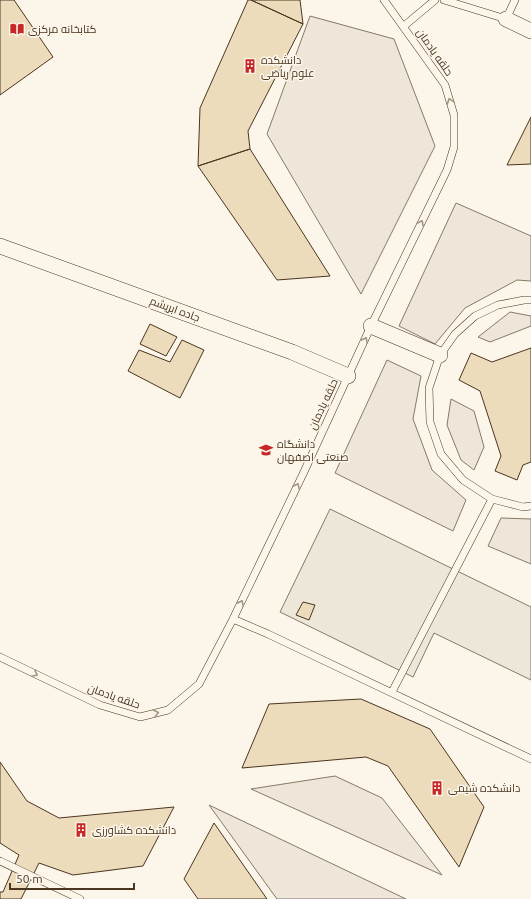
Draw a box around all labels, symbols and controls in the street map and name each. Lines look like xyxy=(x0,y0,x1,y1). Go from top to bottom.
library icon: کتابخانه مرکزی xyxy=(9,21,25,37)
place label: کتابخانه مرکزی xyxy=(28,23,97,36)
street label: حلقه یادمان xyxy=(414,26,456,78)
place label: دانشکده علوم ریاضی xyxy=(261,54,314,81)
building icon: دانشکده علوم ریاضی xyxy=(242,58,258,74)
one-way arrow xyxy=(446,97,455,104)
one-way arrow xyxy=(416,220,424,228)
street label: جاده ابریشم xyxy=(148,294,202,325)
one-way arrow xyxy=(360,337,368,345)
street label: حلقه یادمان xyxy=(306,377,341,432)
place label: دانشگاه صنعتی اصفهان xyxy=(277,438,349,464)
school or university icon: دانشگاه صنعتی اصفهان xyxy=(258,442,274,458)
one-way arrow xyxy=(292,483,300,490)
one-way arrow xyxy=(236,600,244,607)
one-way arrow xyxy=(31,669,39,677)
street label: حلقه یادمان xyxy=(86,681,142,711)
one-way arrow xyxy=(152,709,159,718)
building icon: دانشکده شیمی xyxy=(429,780,445,796)
place label: دانشکده شیمی xyxy=(448,782,520,795)
building icon: دانشکده کشاورزی xyxy=(73,822,89,838)
place label: دانشکده کشاورزی xyxy=(92,824,176,837)
scale bar xyxy=(10,865,134,891)
text: 50 m xyxy=(16,872,43,885)

